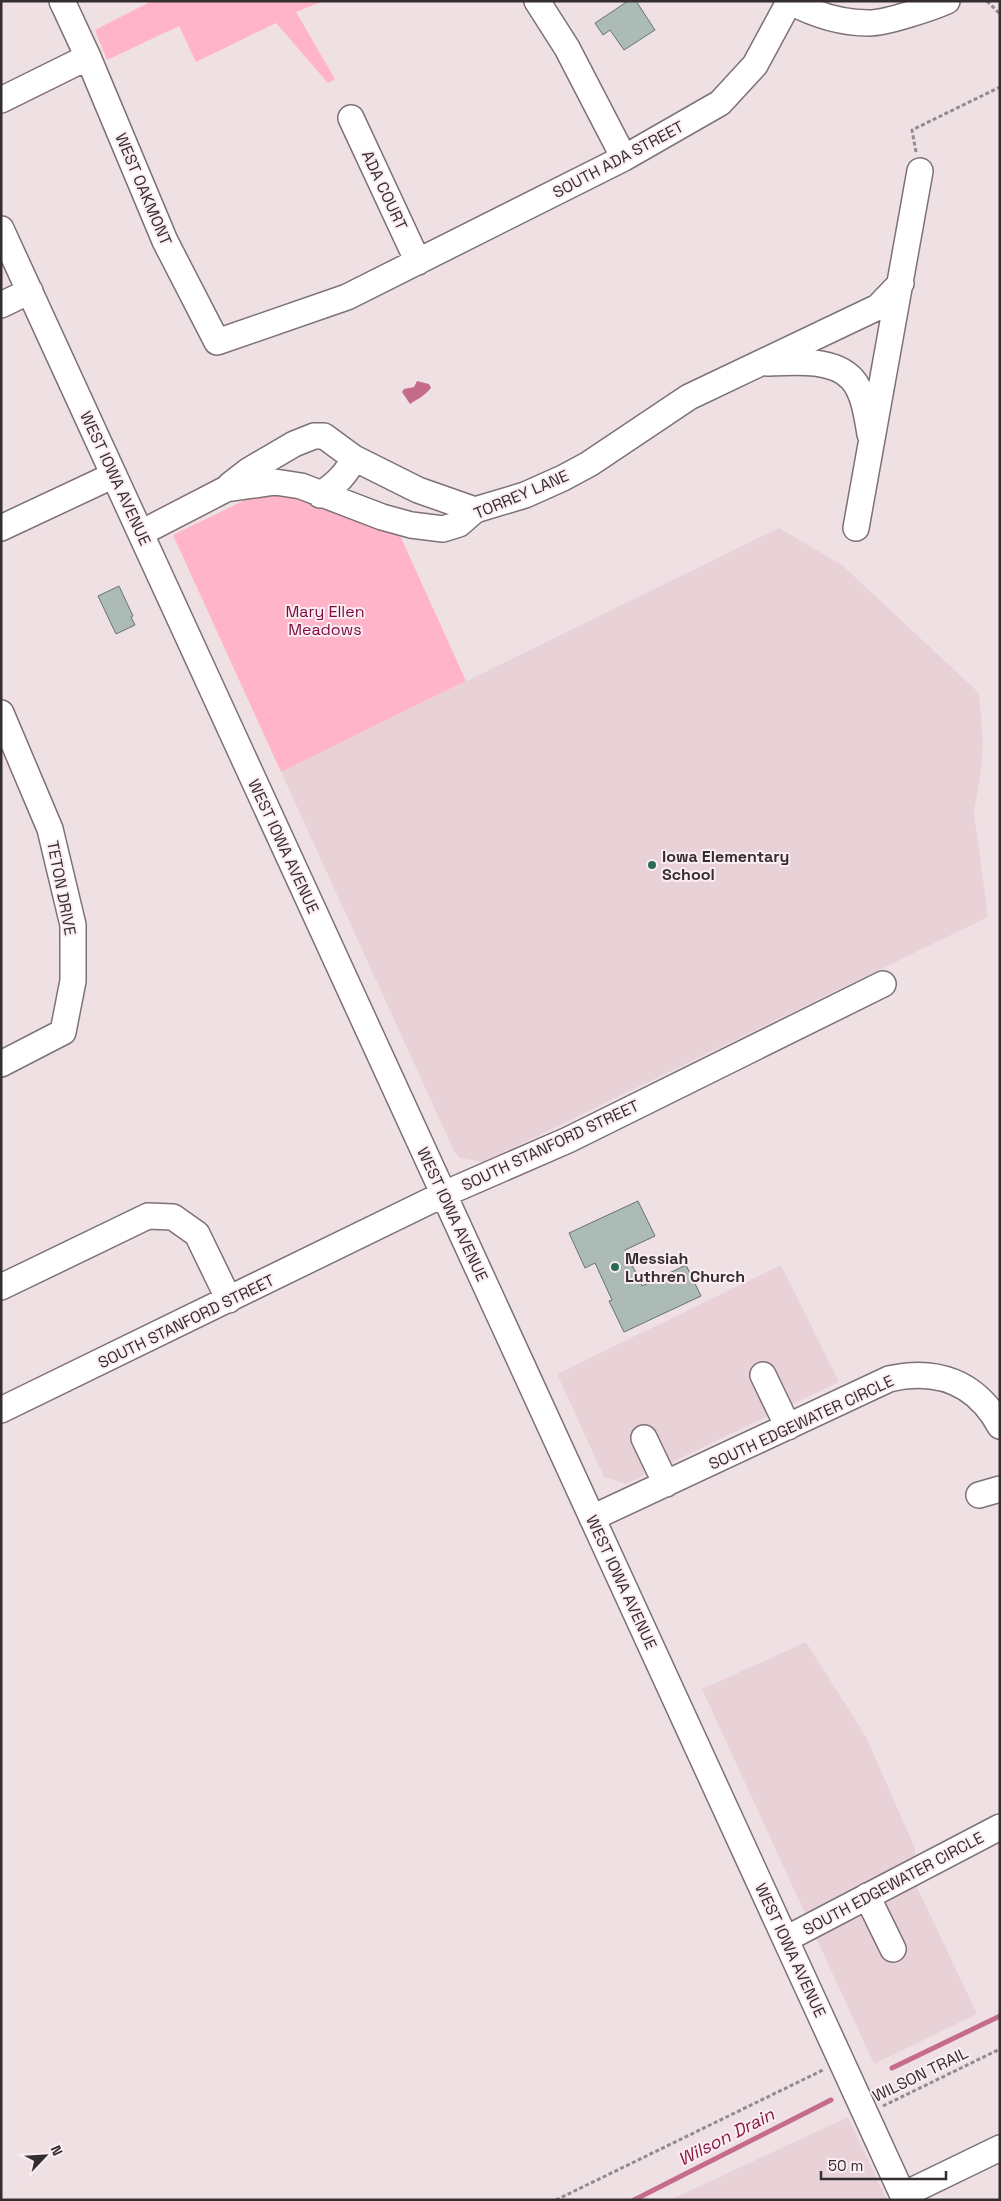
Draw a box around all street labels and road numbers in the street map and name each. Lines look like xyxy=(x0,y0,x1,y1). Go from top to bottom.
street label: SOUTH ADA STREET xyxy=(549,116,688,203)
street label: WEST OAKMONT xyxy=(110,130,177,249)
street label: ADA COURT xyxy=(357,147,412,233)
street label: WEST IOWA AVENUE xyxy=(75,408,156,549)
street label: TORREY LANE xyxy=(471,465,572,524)
street label: WEST IOWA AVENUE xyxy=(243,776,324,917)
street label: TETON DRIVE xyxy=(42,839,81,937)
street label: SOUTH STANFORD STREET xyxy=(458,1095,642,1196)
street label: WEST IOWA AVENUE xyxy=(412,1144,493,1285)
street label: SOUTH STANFORD STREET xyxy=(95,1270,278,1373)
street label: SOUTH EDGEWATER CIRCLE xyxy=(705,1370,897,1475)
street label: WEST IOWA AVENUE xyxy=(581,1512,662,1653)
street label: SOUTH EDGEWATER CIRCLE xyxy=(799,1827,987,1940)
street label: WEST IOWA AVENUE xyxy=(750,1880,831,2021)
street label: WILSON TRAIL xyxy=(869,2042,972,2107)

